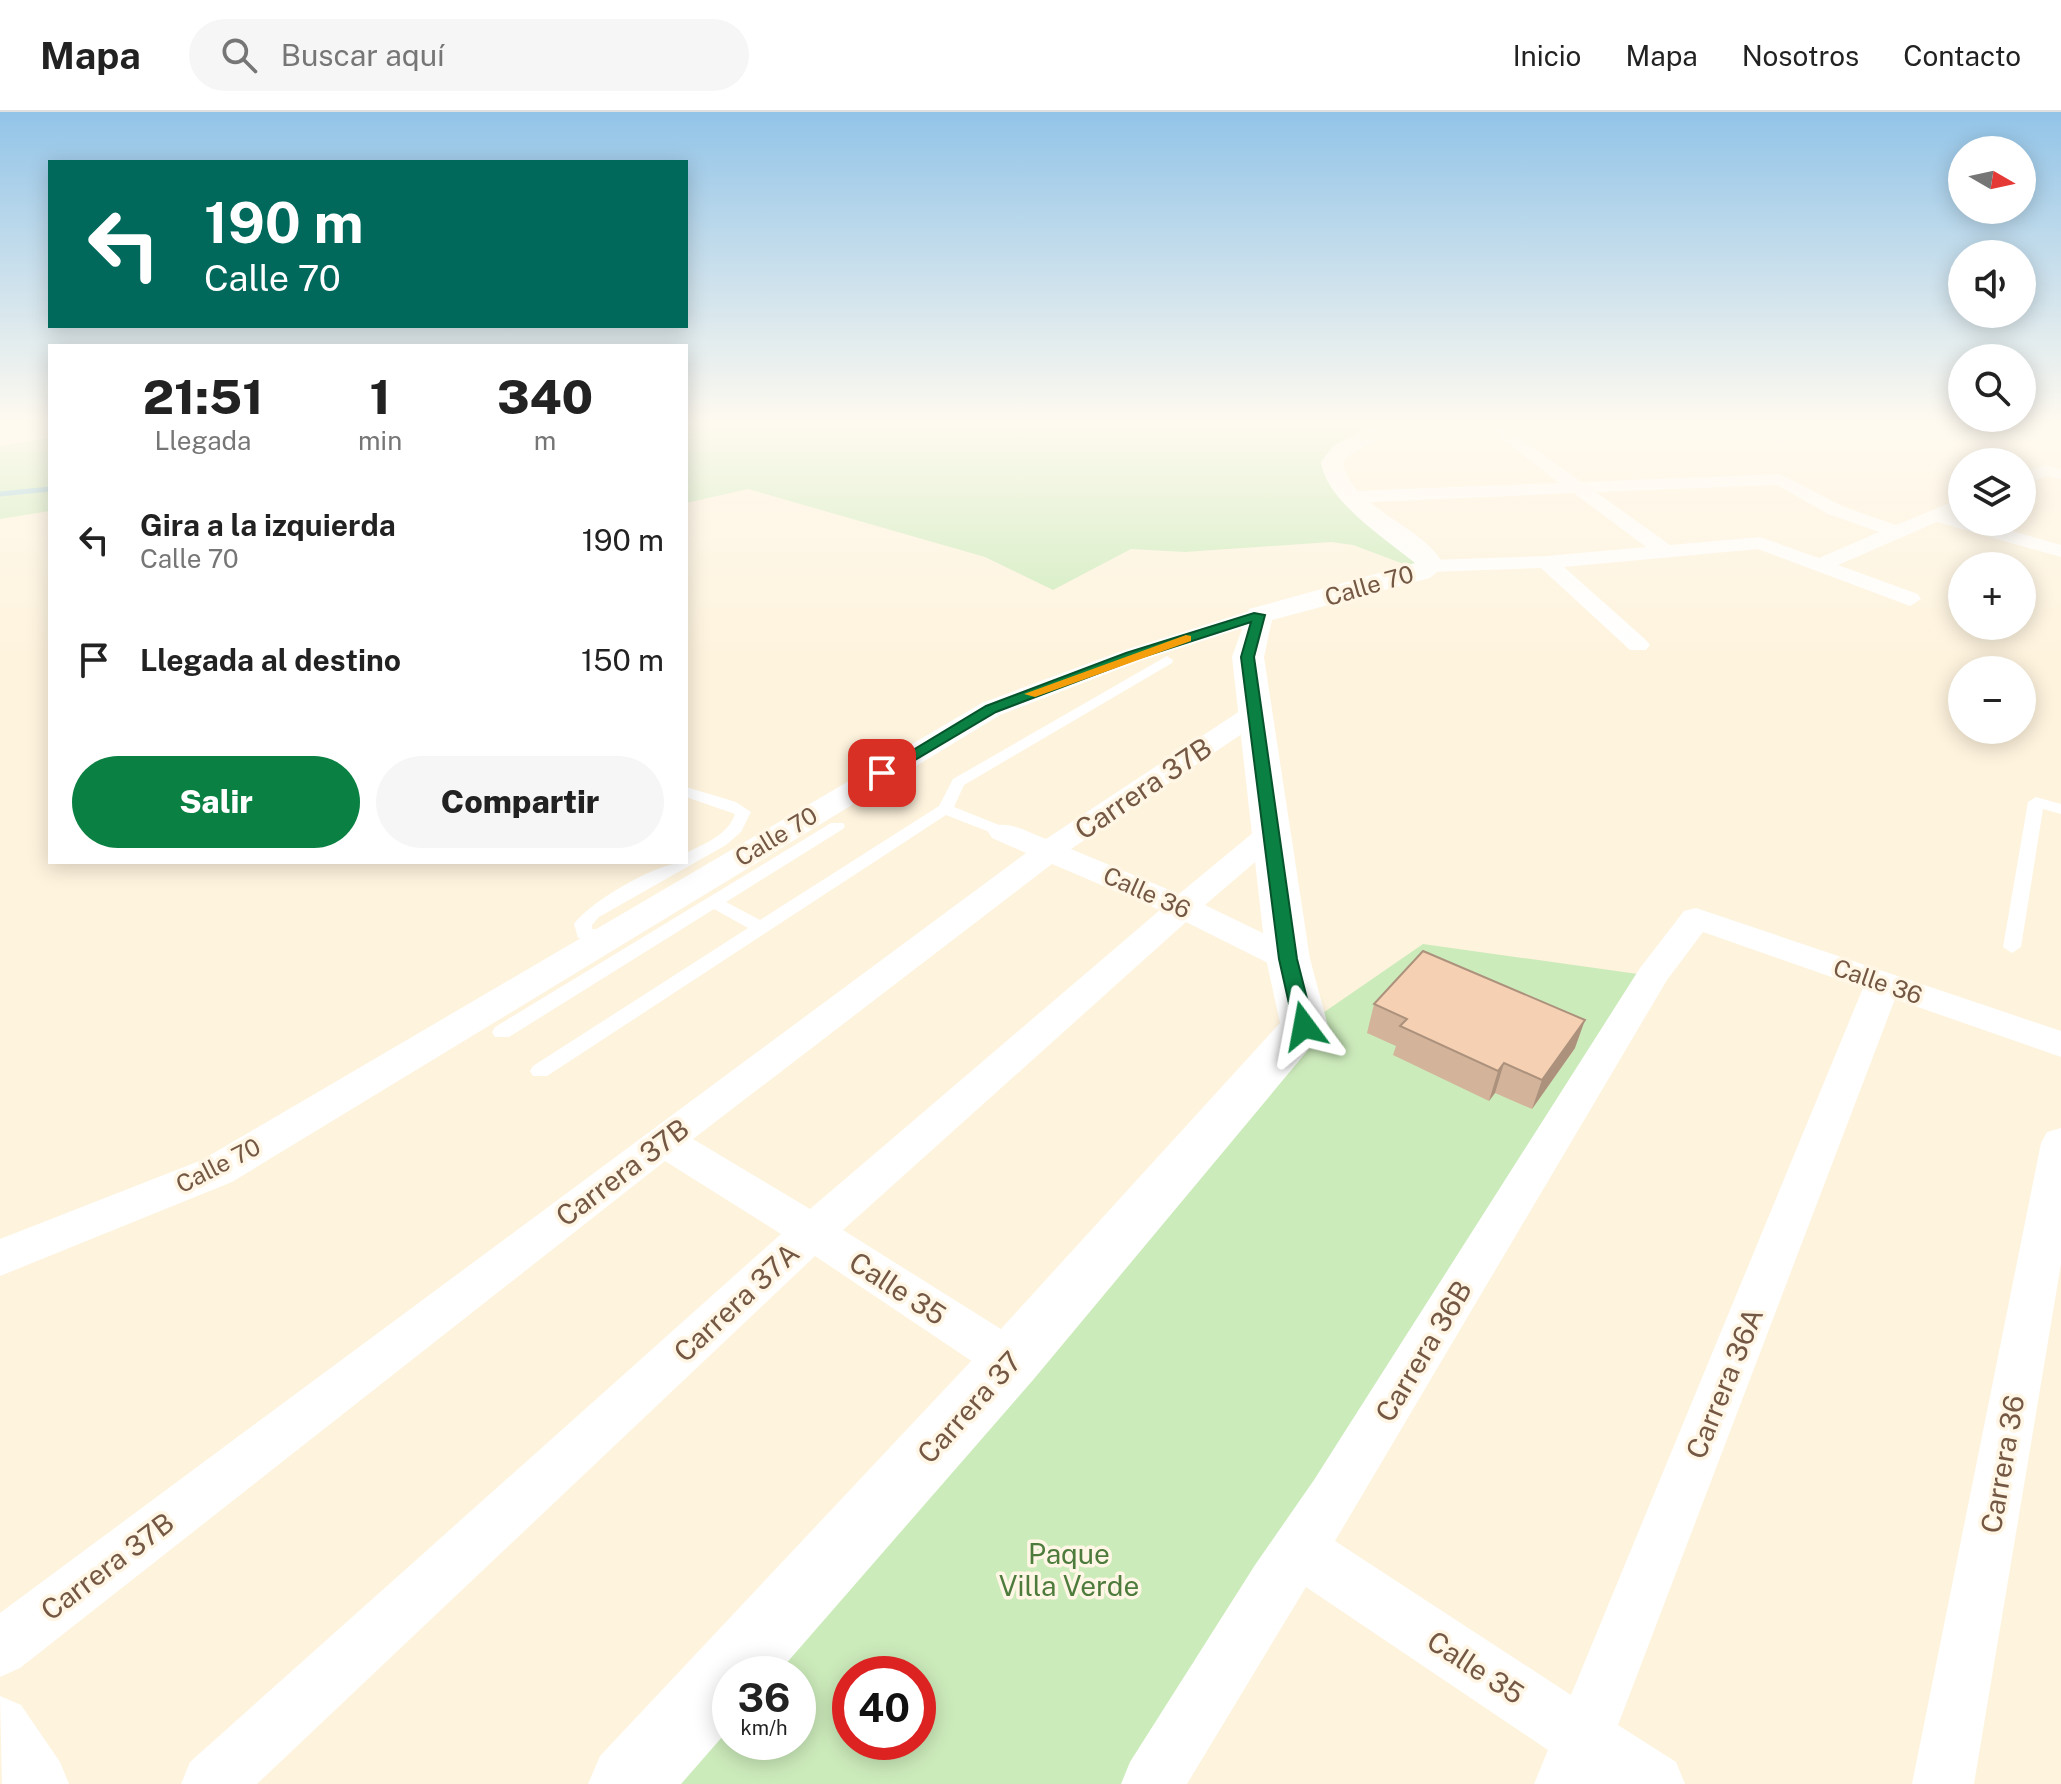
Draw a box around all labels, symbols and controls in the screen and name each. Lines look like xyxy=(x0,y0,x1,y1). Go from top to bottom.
search box xyxy=(189,19,749,91)
text: Mapa xyxy=(40,33,141,78)
icon: search xyxy=(217,33,261,77)
text: Buscar aquí xyxy=(281,37,445,73)
text: Inicio xyxy=(1513,39,1581,72)
text: Mapa xyxy=(1625,39,1698,72)
text: Nosotros xyxy=(1742,39,1859,72)
text: Contacto xyxy=(1903,39,2021,72)
north arrow xyxy=(1948,136,2036,224)
map controls xyxy=(1948,136,2036,744)
text: 190 m xyxy=(204,190,364,256)
icon: left xyxy=(72,192,176,296)
button: sound xyxy=(1948,240,2036,328)
text: Calle 70 xyxy=(204,257,341,299)
button: search xyxy=(1948,344,2036,432)
text: 21:51 xyxy=(143,368,263,425)
text: 1 xyxy=(370,368,391,425)
text: 340 xyxy=(497,368,593,425)
text: Llegada xyxy=(155,425,251,456)
text: min xyxy=(358,425,402,456)
text: m xyxy=(534,425,556,456)
button: layers xyxy=(1948,448,2036,536)
text: Gira a la izquierda xyxy=(140,507,396,543)
icon: left xyxy=(72,518,116,562)
text: 190 m xyxy=(582,522,664,558)
text: Calle 70 xyxy=(140,543,239,574)
button: + xyxy=(1948,552,2036,640)
street label: Calle 70 xyxy=(1321,559,1417,611)
icon: arrive xyxy=(72,638,116,682)
text: Llegada al destino xyxy=(140,642,401,678)
text: 150 m xyxy=(581,642,664,678)
button: − xyxy=(1948,656,2036,744)
street label: Carrera 37B xyxy=(1068,730,1218,846)
pin xyxy=(848,739,916,807)
icon: arrive xyxy=(860,751,904,795)
button: Salir xyxy=(72,756,360,848)
button: Compartir xyxy=(376,756,664,848)
street label: Calle 70 xyxy=(730,801,822,871)
street label: Calle 36 xyxy=(1099,860,1195,924)
street label: Calle 36 xyxy=(1830,953,1926,1009)
position arrow xyxy=(1262,984,1346,1068)
street label: Carrera 37B xyxy=(549,1111,695,1233)
street label: Calle 70 xyxy=(171,1132,265,1198)
street label: Carrera 37A xyxy=(667,1236,805,1368)
street label: Calle 35 xyxy=(844,1245,952,1331)
street label: Carrera 36B xyxy=(1368,1275,1478,1427)
street label: Carrera 36A xyxy=(1679,1303,1769,1463)
street label: Carrera 37 xyxy=(910,1344,1028,1470)
street label: Carrera 36 xyxy=(1974,1392,2030,1536)
street label: Carrera 37B xyxy=(34,1505,180,1627)
park label: Paque Villa Verde xyxy=(999,1537,1139,1602)
street label: Calle 35 xyxy=(1422,1624,1530,1710)
speed limit sign: 40 xyxy=(832,1656,936,1760)
text: 36 xyxy=(738,1674,790,1721)
text: km/h xyxy=(740,1716,788,1740)

